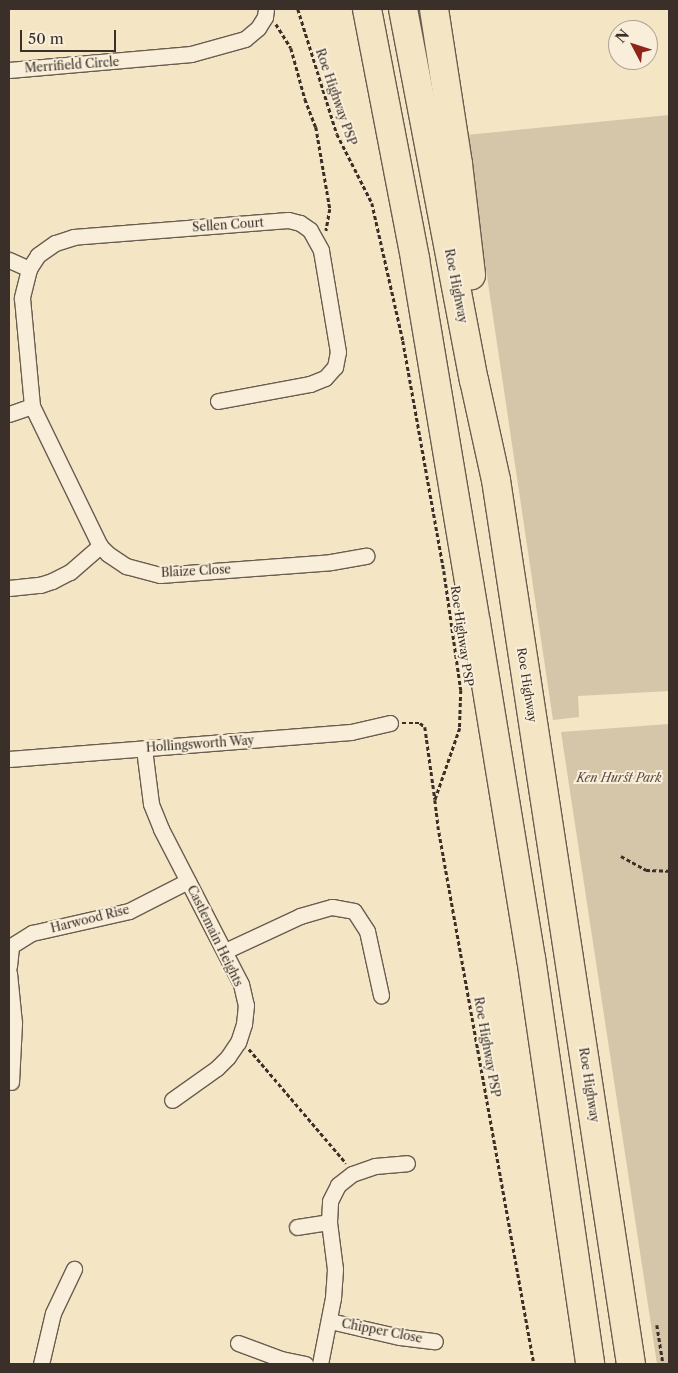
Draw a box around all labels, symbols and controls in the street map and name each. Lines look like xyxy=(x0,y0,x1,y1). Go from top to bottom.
scale bar xyxy=(22,20,119,52)
north arrow xyxy=(608,20,658,70)
text: N xyxy=(611,26,633,46)
text: 50 m xyxy=(28,29,64,48)
street label: Roe Highway PSP xyxy=(313,46,359,148)
street label: Merrifield Circle xyxy=(24,55,120,75)
street label: Sellen Court xyxy=(192,215,264,235)
street label: Roe Highway xyxy=(442,247,470,325)
street label: Blaize Close xyxy=(161,562,231,580)
street label: Roe Highway PSP xyxy=(448,585,476,687)
street label: Roe Highway xyxy=(514,646,540,724)
street label: Hollingsworth Way xyxy=(145,733,255,755)
park label: Ken Hurst Park xyxy=(576,771,662,785)
street label: Castlemain Heights xyxy=(184,883,246,989)
street label: Harwood Rise xyxy=(49,902,131,936)
street label: Roe Highway PSP xyxy=(471,996,503,1098)
street label: Roe Highway xyxy=(576,1046,602,1124)
street label: Chipper Close xyxy=(340,1316,424,1346)

